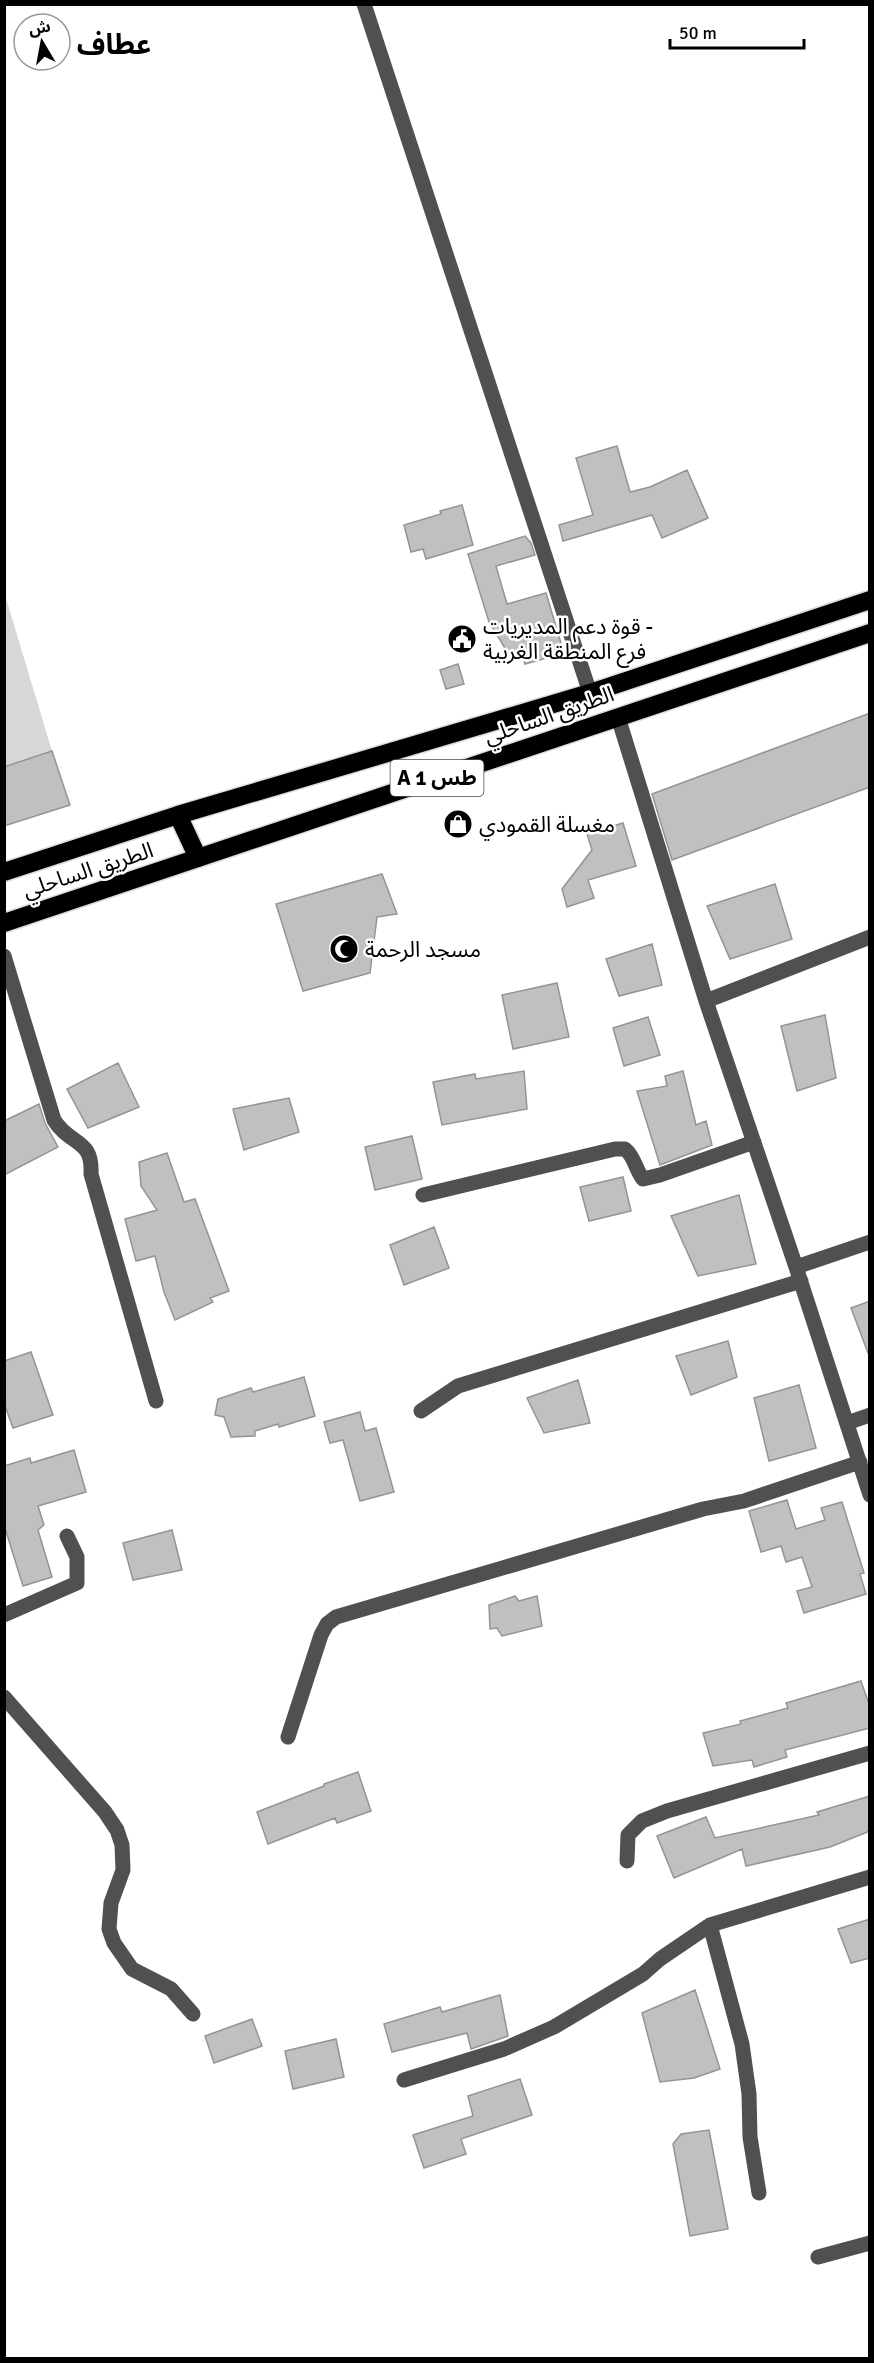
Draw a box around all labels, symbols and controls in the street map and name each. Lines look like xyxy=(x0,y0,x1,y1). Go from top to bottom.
north arrow xyxy=(12,12,72,72)
scale bar xyxy=(670,12,804,50)
text: ش xyxy=(27,16,52,40)
text: 50 m xyxy=(679,22,717,44)
district label: عطاف xyxy=(77,28,151,62)
place label: قوة دعم المديريات - فرع المنطقة الغربية xyxy=(483,613,653,668)
public building icon: قوة دعم المديريات - فرع المنطقة الغربية xyxy=(446,623,478,655)
street label: الطريق الساحلي xyxy=(480,680,619,753)
road number: A 1 طس xyxy=(390,760,484,796)
shop icon: مغسلة القمودي xyxy=(442,808,474,840)
place label: مغسلة القمودي xyxy=(479,811,615,841)
street label: الطريق الساحلي xyxy=(19,836,158,907)
mosque icon: مسجد الرحمة xyxy=(328,933,360,965)
place label: مسجد الرحمة xyxy=(365,936,481,963)

